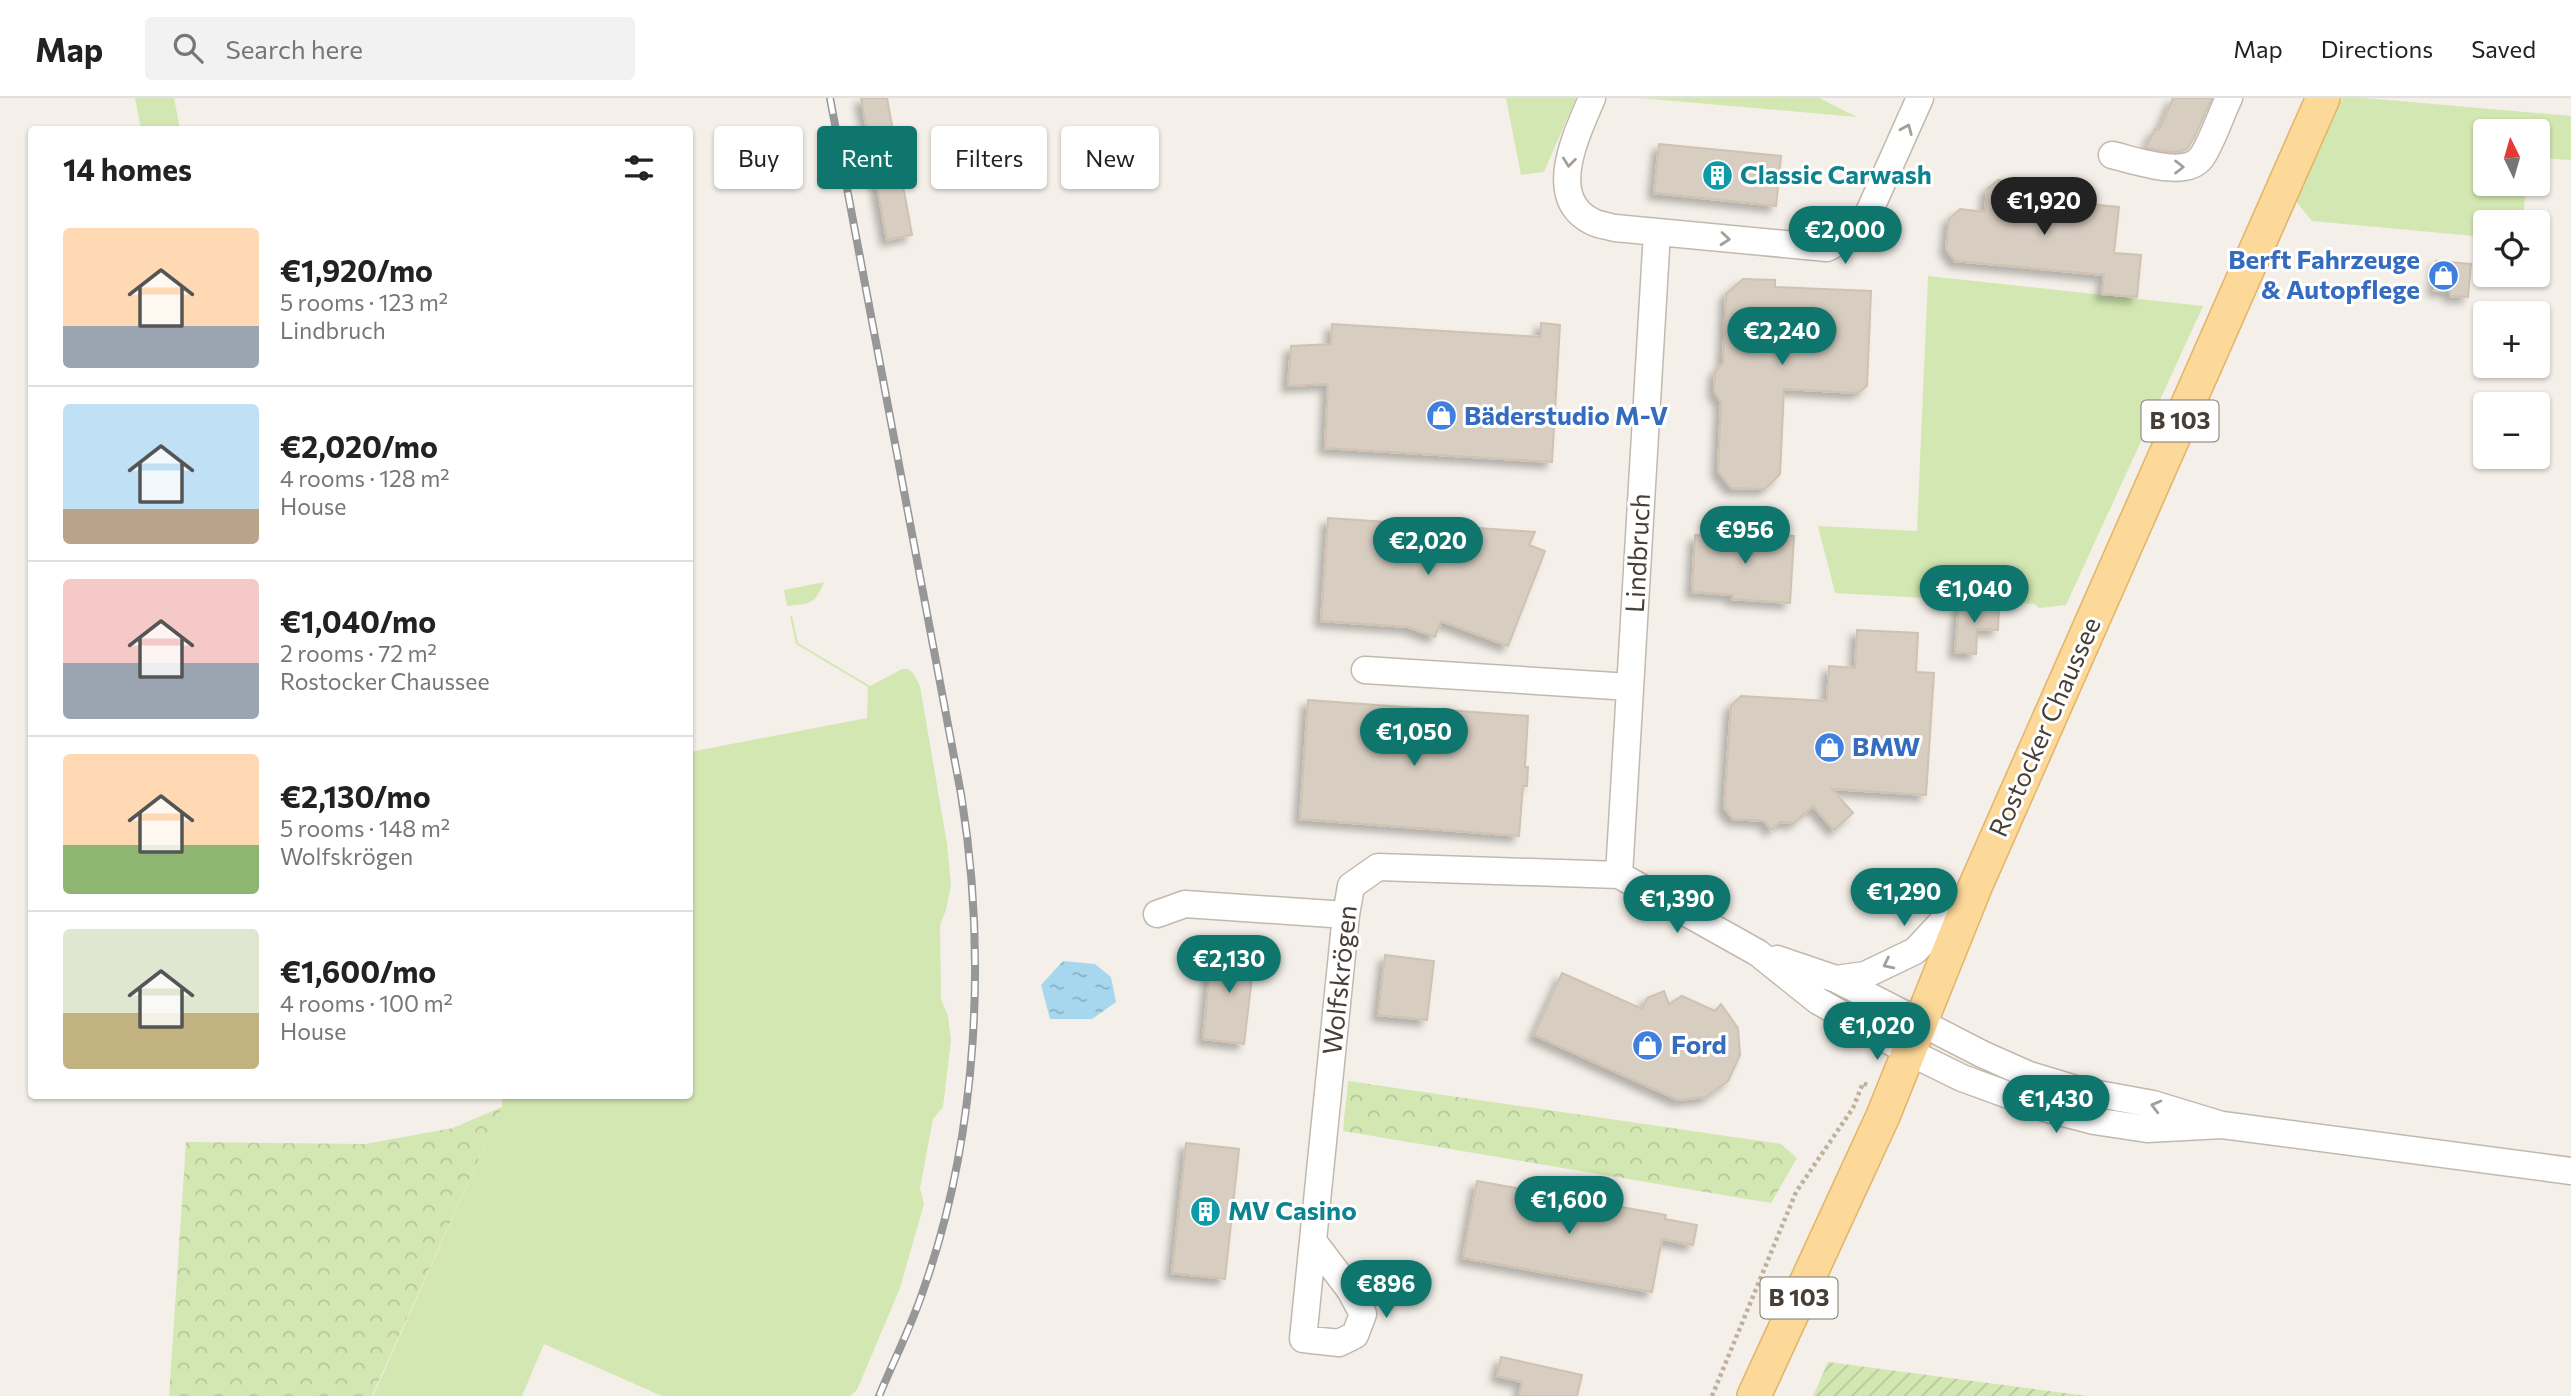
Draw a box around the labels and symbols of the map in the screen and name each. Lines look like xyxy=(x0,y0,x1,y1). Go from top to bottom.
north arrow xyxy=(2473,119,2550,196)
one-way arrow xyxy=(1898,124,1912,136)
one-way arrow xyxy=(1562,156,1577,168)
building icon: Classic Carwash xyxy=(1700,158,1734,192)
place label: Classic Carwash xyxy=(1740,158,1932,189)
one-way arrow xyxy=(2174,159,2185,174)
pin: €1,920 xyxy=(1987,178,2101,237)
pin: €2,000 xyxy=(1788,206,1902,266)
one-way arrow xyxy=(1719,231,1731,246)
place label: Berft Fahrzeuge & Autopflege xyxy=(2228,243,2420,304)
shop icon: Berft Fahrzeuge & Autopflege xyxy=(2426,258,2460,292)
pin: €2,240 xyxy=(1725,308,1839,367)
shop icon: Bäderstudio M-V xyxy=(1424,399,1458,433)
place label: Bäderstudio M-V xyxy=(1464,399,1668,430)
road number: B 103 xyxy=(2142,400,2218,442)
street label: Lindbruch xyxy=(1618,492,1655,613)
pin: €956 xyxy=(1704,506,1786,566)
pin: €2,020 xyxy=(1371,518,1485,577)
pin: €1,040 xyxy=(1917,566,2031,625)
street label: Rostocker Chaussee xyxy=(1981,612,2106,841)
pin: €1,050 xyxy=(1357,708,1471,768)
shop icon: BMW xyxy=(1812,730,1846,764)
place label: BMW xyxy=(1852,730,1920,761)
pin: €1,290 xyxy=(1847,868,1961,928)
pin: €1,390 xyxy=(1620,876,1734,935)
street label: Wolfskrögen xyxy=(1315,903,1362,1056)
pin: €2,130 xyxy=(1172,936,1286,995)
one-way arrow xyxy=(1883,956,1895,970)
pin: €1,020 xyxy=(1820,1002,1934,1062)
shop icon: Ford xyxy=(1631,1028,1665,1062)
place label: Ford xyxy=(1671,1028,1727,1059)
pin: €1,430 xyxy=(1999,1076,2113,1135)
one-way arrow xyxy=(2151,1100,2163,1114)
pin: €1,600 xyxy=(1512,1176,1626,1236)
building icon: MV Casino xyxy=(1188,1194,1222,1228)
place label: MV Casino xyxy=(1228,1194,1357,1225)
pin: €896 xyxy=(1345,1260,1427,1320)
road number: B 103 xyxy=(1760,1278,1838,1318)

